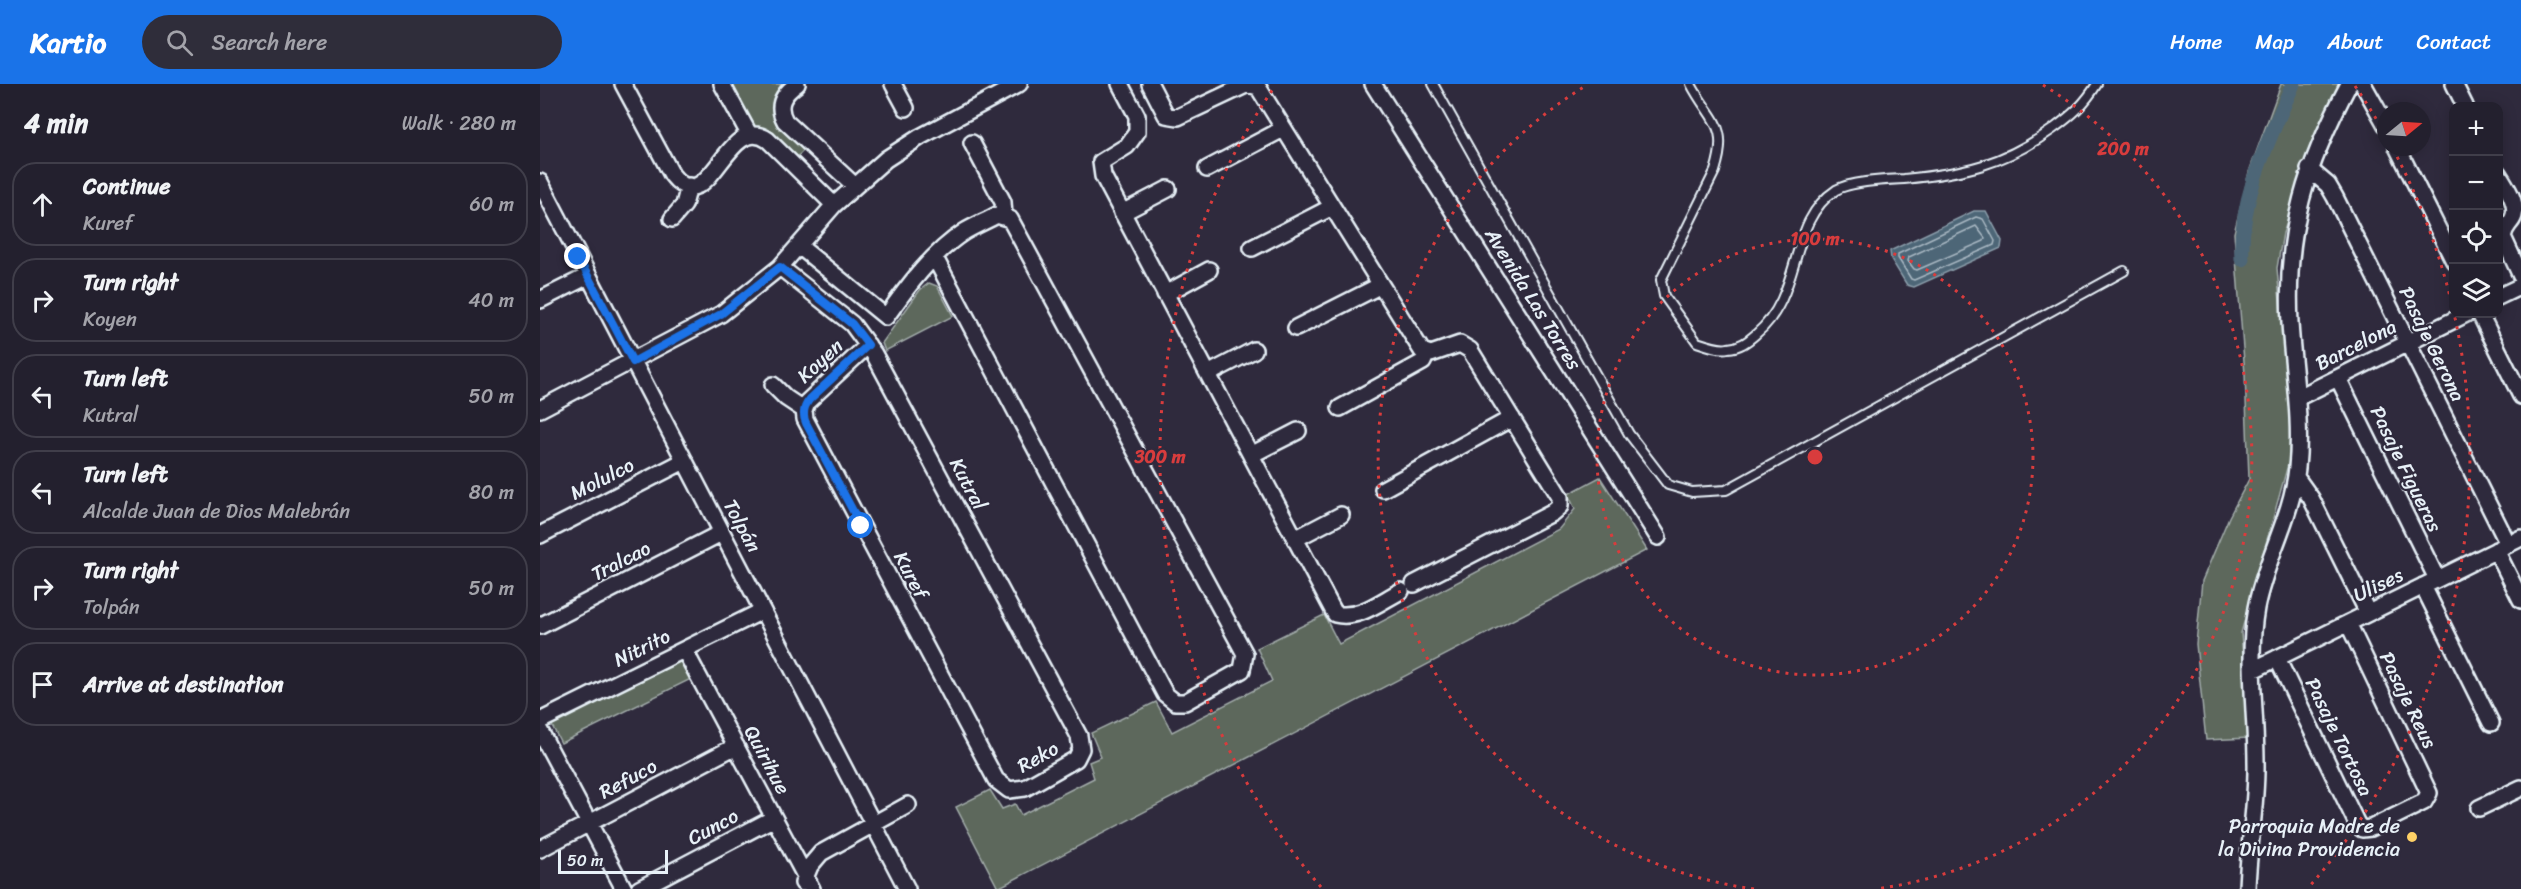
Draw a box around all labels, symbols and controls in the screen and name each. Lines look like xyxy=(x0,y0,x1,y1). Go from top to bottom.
search box xyxy=(142,15,562,69)
text: Kartio xyxy=(30,18,106,67)
text: Search here xyxy=(211,23,327,62)
text: Home xyxy=(2170,23,2222,61)
text: Map xyxy=(2255,23,2294,61)
text: About xyxy=(2327,23,2384,61)
text: Contact xyxy=(2417,23,2491,61)
icon: search xyxy=(163,26,196,59)
text: 4 min xyxy=(24,100,88,146)
north arrow xyxy=(2377,102,2431,156)
map controls xyxy=(2449,102,2503,318)
button: + xyxy=(2449,102,2503,156)
text: Walk · 280 m xyxy=(402,106,516,141)
text: 200 m xyxy=(2096,133,2149,165)
button: − xyxy=(2449,156,2503,210)
text: Continue xyxy=(83,167,171,206)
text: 60 m xyxy=(469,187,514,222)
icon: ahead xyxy=(26,188,59,221)
text: Kuref xyxy=(83,206,133,241)
button: locate xyxy=(2449,210,2503,264)
street label: Avenida Las Torres xyxy=(1475,220,1591,378)
text: 100 m xyxy=(1791,223,1840,255)
route end xyxy=(564,243,590,269)
text: Turn right xyxy=(83,263,178,302)
button: layers xyxy=(2449,264,2503,318)
street label: Pasaje Gerona xyxy=(2389,280,2475,408)
text: 40 m xyxy=(468,283,514,318)
icon: right xyxy=(26,284,59,317)
text: Koyen xyxy=(83,302,137,337)
street label: Barcelona xyxy=(2309,310,2403,380)
street label: Koyen xyxy=(788,330,852,392)
text: Turn left xyxy=(83,359,168,398)
text: 50 m xyxy=(469,379,514,414)
icon: left xyxy=(26,380,59,413)
text: Kutral xyxy=(83,398,139,433)
street label: Pasaje Figueras xyxy=(2360,400,2452,539)
text: 300 m xyxy=(1133,441,1186,473)
centre of rings xyxy=(1805,447,1825,467)
street label: Molulco xyxy=(564,448,641,510)
street label: Kutral xyxy=(940,451,997,517)
text: Turn left xyxy=(83,455,168,494)
text: 80 m xyxy=(469,475,514,510)
icon: left xyxy=(26,476,59,509)
street label: Tolpán xyxy=(713,493,771,559)
text: Alcalde Juan de Dios Malebrán xyxy=(83,494,350,529)
route start xyxy=(847,512,873,538)
street label: Tralcao xyxy=(585,531,657,591)
street label: Kuref xyxy=(884,545,939,607)
text: Turn right xyxy=(83,551,178,590)
street label: Ulises xyxy=(2347,557,2410,612)
text: 50 m xyxy=(469,571,514,606)
icon: right xyxy=(26,572,59,605)
text: Tolpán xyxy=(83,590,140,625)
street label: Nitrito xyxy=(607,619,677,677)
street label: Pasaje Reus xyxy=(2369,646,2447,755)
text: Arrive at destination xyxy=(83,665,284,704)
icon: arrive xyxy=(26,668,59,701)
street label: Pasaje Tortosa xyxy=(2295,672,2383,802)
street label: Quirihue xyxy=(734,719,800,801)
street label: Reko xyxy=(1011,731,1065,783)
street label: Refuco xyxy=(592,749,664,809)
street label: Cunco xyxy=(681,799,745,855)
place label: Parroquia Madre de la Divina Providencia xyxy=(2218,809,2400,867)
marker: Parroquia Madre de la Divina Providencia xyxy=(2405,830,2419,844)
text: 50 m xyxy=(567,846,603,875)
scale bar xyxy=(558,847,668,874)

